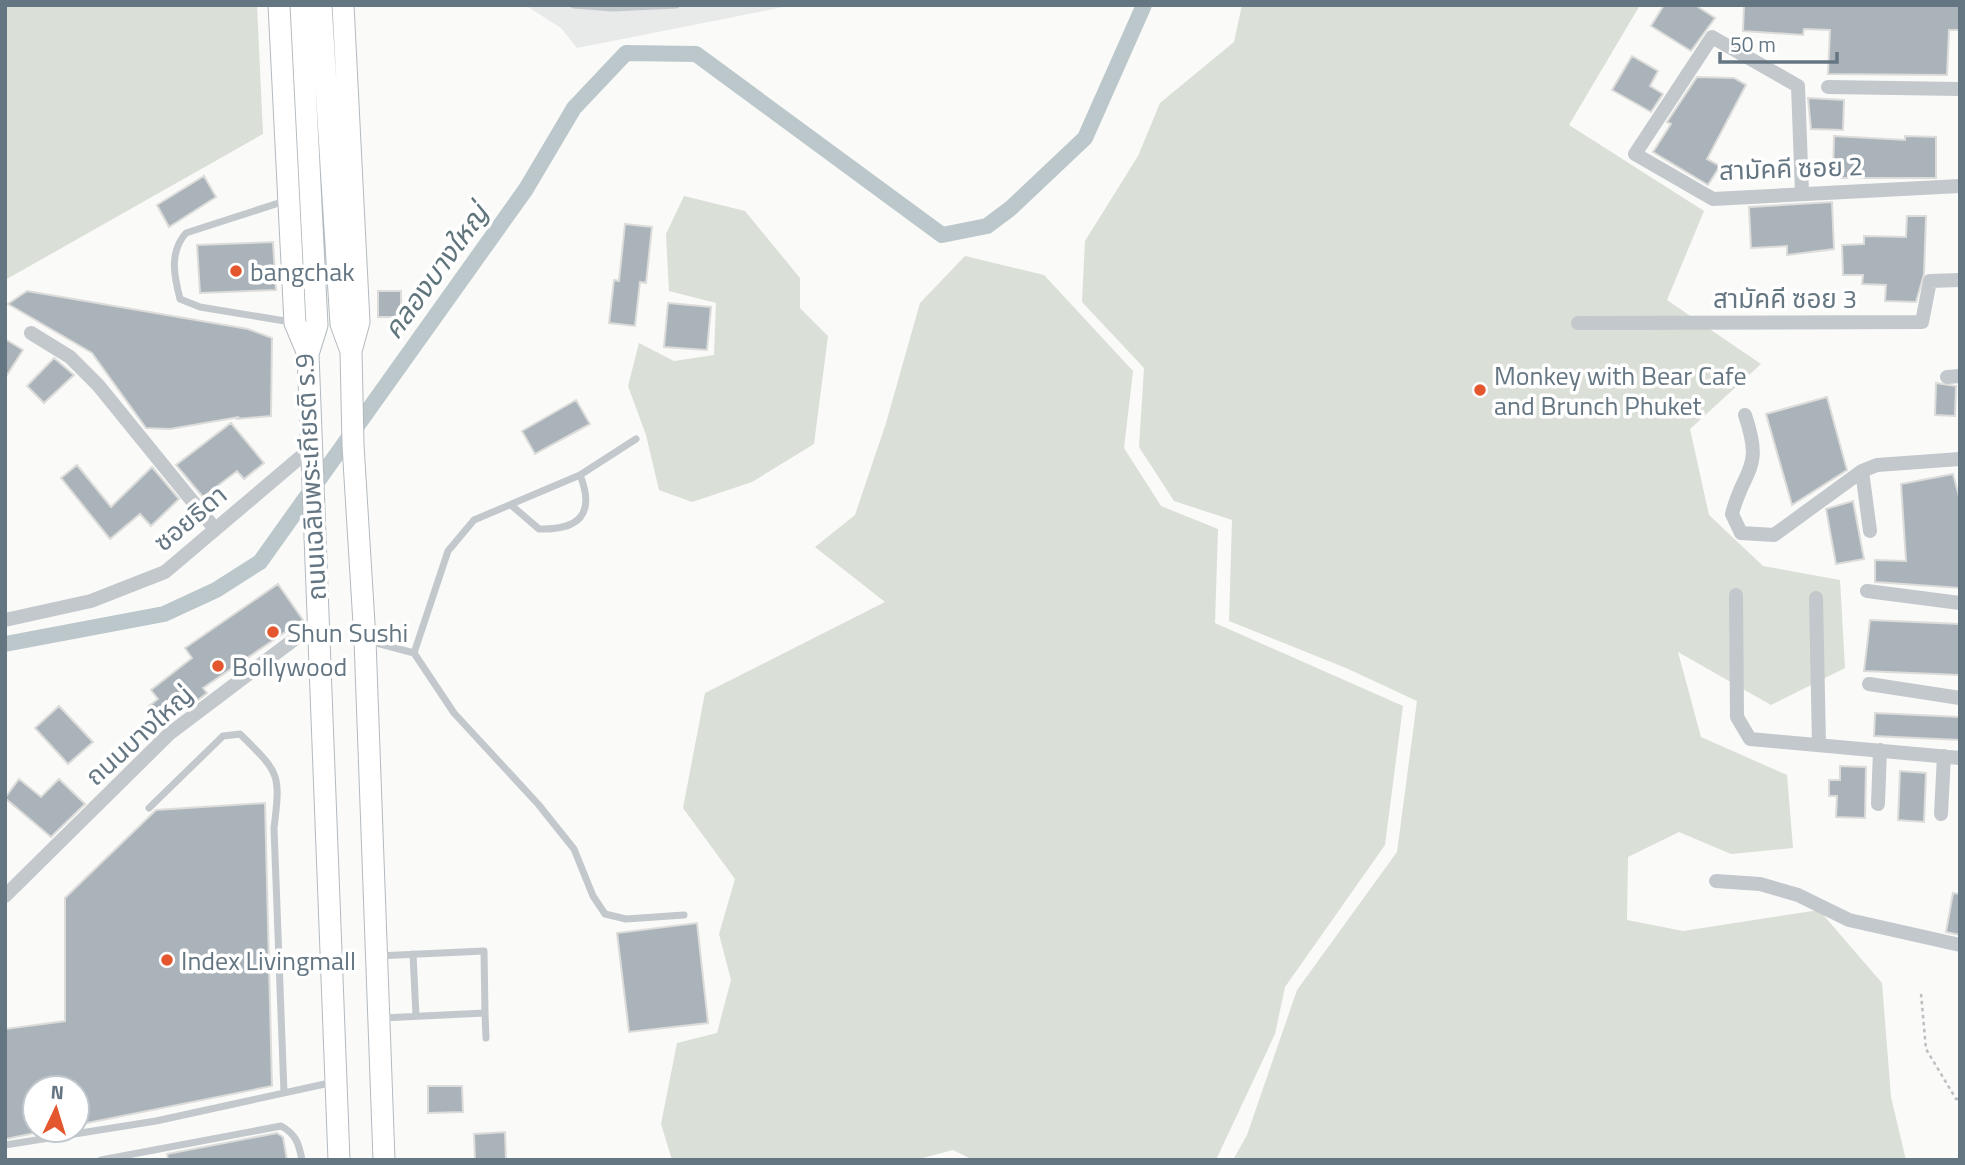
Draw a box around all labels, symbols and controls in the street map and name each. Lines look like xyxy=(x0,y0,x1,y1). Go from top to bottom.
scale bar xyxy=(1720,21,1837,65)
text: 50 m xyxy=(1730,28,1776,60)
street label: สามัคคี ซอย 2 xyxy=(1718,146,1864,190)
water label: คลองบางใหญ่ xyxy=(371,191,501,347)
place label: bangchak xyxy=(250,252,355,291)
marker: bangchak xyxy=(228,263,244,279)
street label: สามัคคี ซอย 3 xyxy=(1713,279,1857,318)
street label: ถนนเฉลิมพระเกียรติ ร.9 xyxy=(284,352,336,602)
place label: Monkey with Bear Cafe and Brunch Phuket xyxy=(1494,356,1747,425)
marker: Monkey with Bear Cafe and Brunch Phuket xyxy=(1472,382,1488,398)
street label: ซอยธิดา xyxy=(145,476,235,560)
place label: Shun Sushi xyxy=(287,613,408,652)
marker: Shun Sushi xyxy=(265,624,281,640)
place label: Bollywood xyxy=(232,647,347,686)
marker: Bollywood xyxy=(210,658,226,674)
street label: ถนนบางใหญ่ xyxy=(76,676,202,794)
place label: Index Livingmall xyxy=(181,941,356,980)
marker: Index Livingmall xyxy=(159,952,175,968)
north arrow xyxy=(21,1074,91,1144)
text: N xyxy=(50,1077,65,1106)

